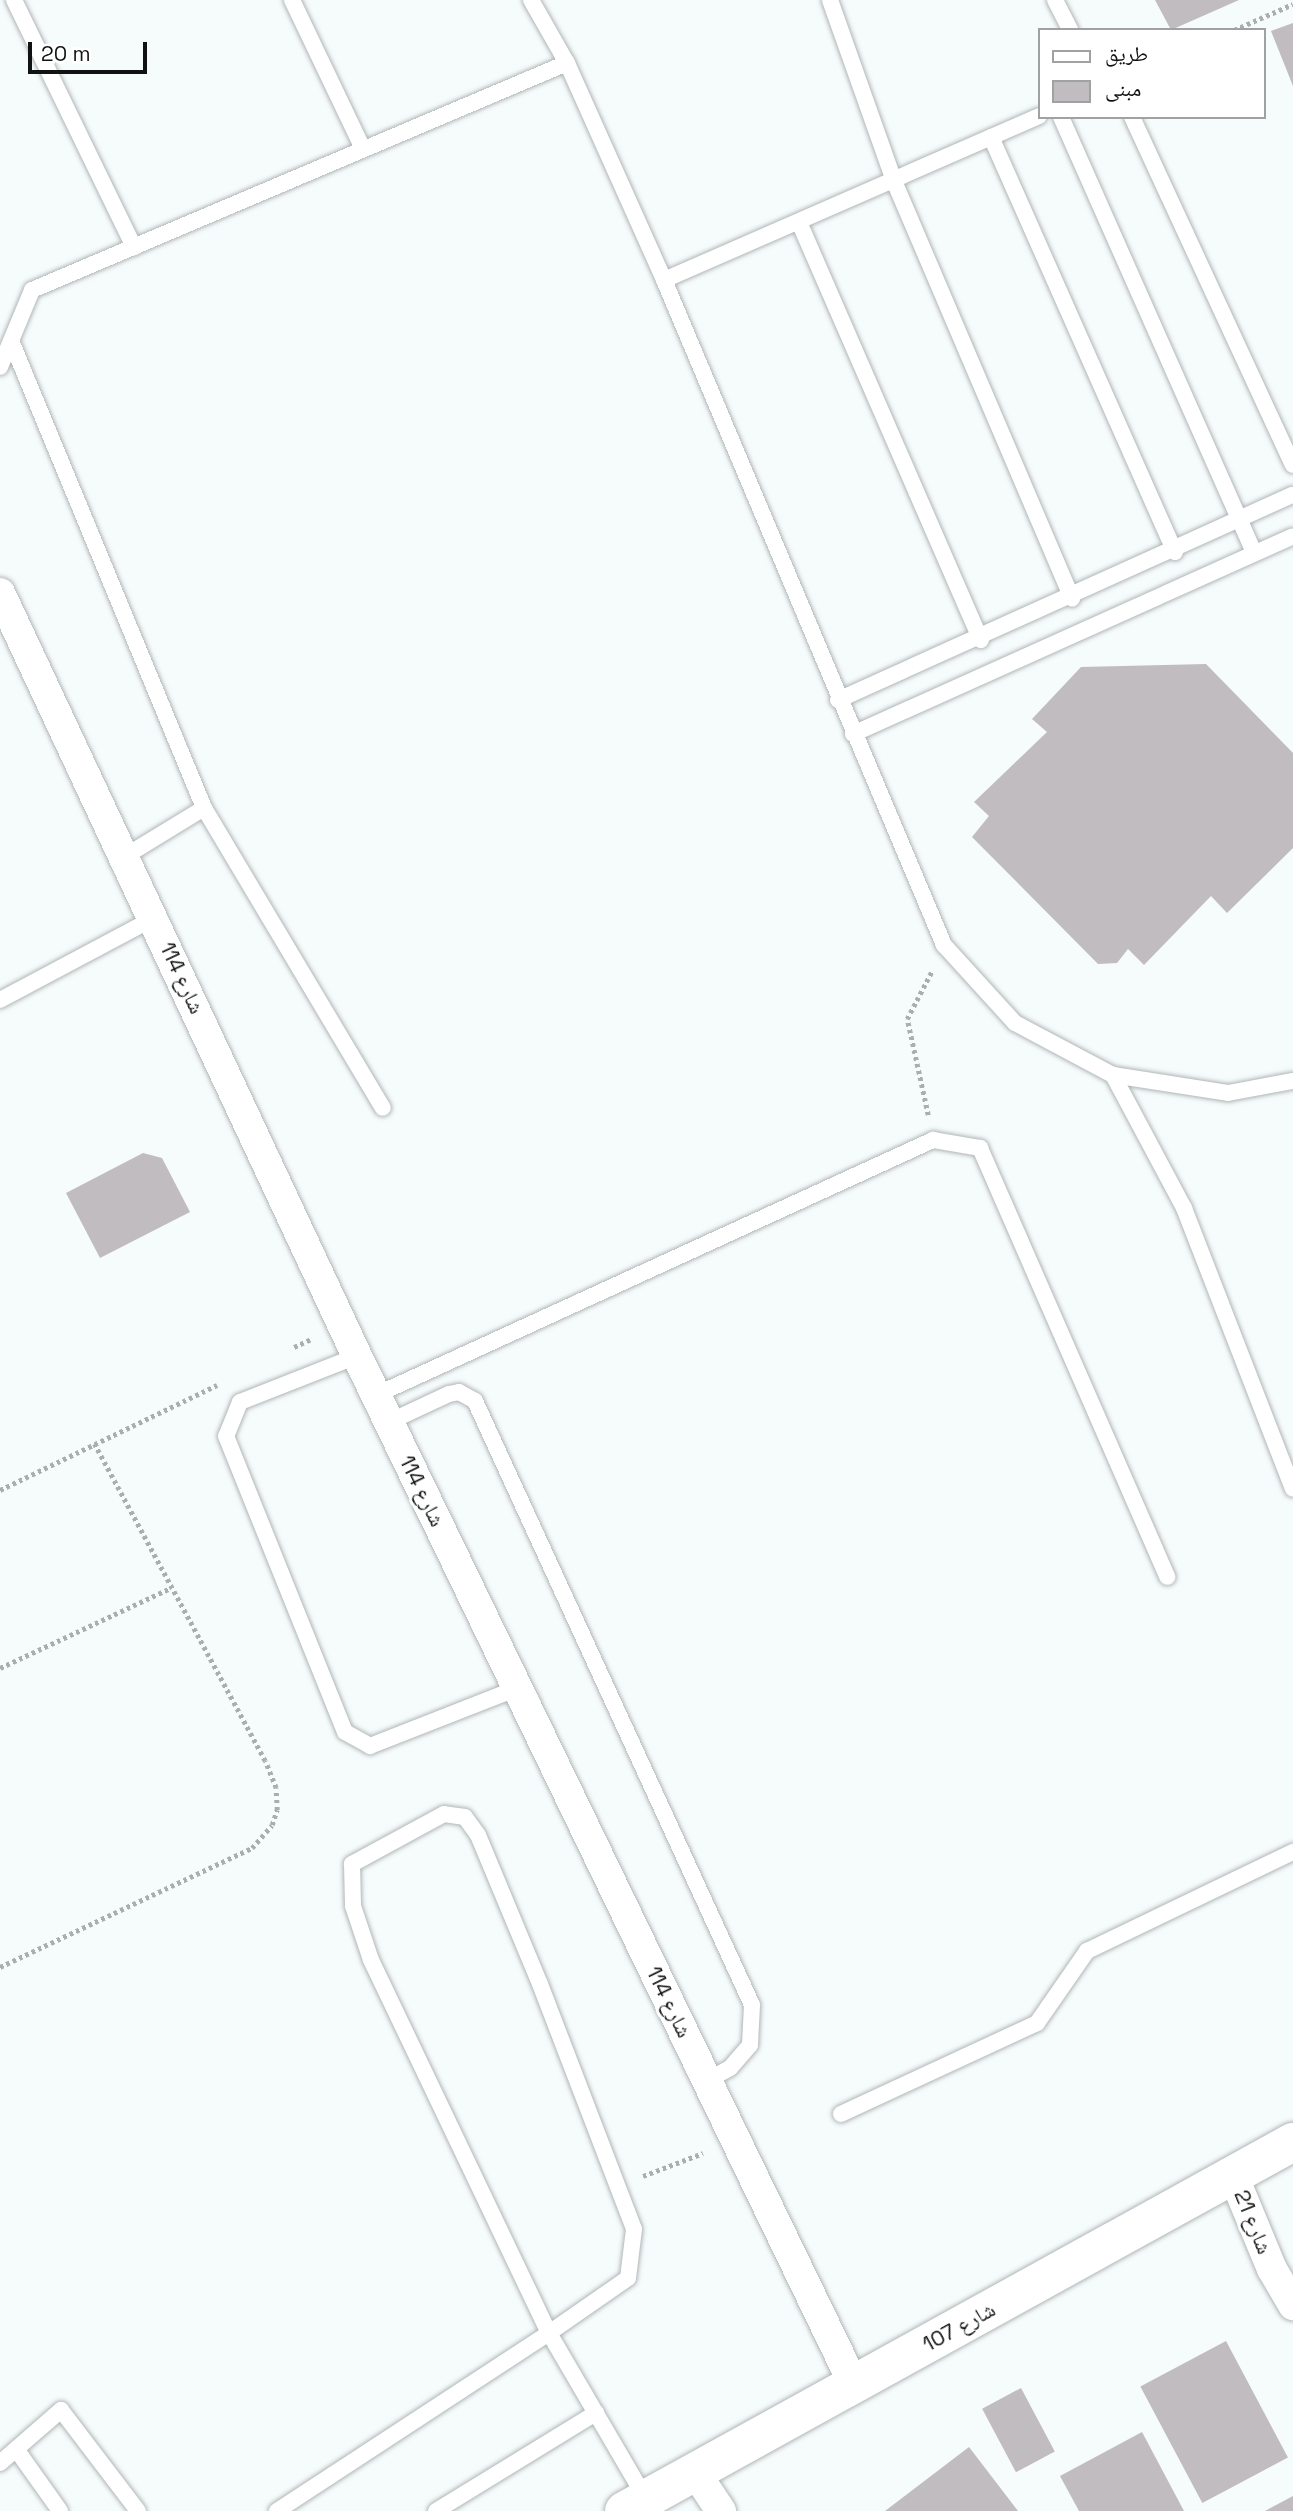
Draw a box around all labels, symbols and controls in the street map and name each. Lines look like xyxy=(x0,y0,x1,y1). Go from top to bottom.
scale bar xyxy=(32,28,150,72)
legend xyxy=(1038,28,1265,119)
text: 20 m xyxy=(41,40,91,67)
text: طريق xyxy=(1105,40,1148,67)
text: مبنى xyxy=(1105,75,1141,102)
street label: شارع 114 xyxy=(155,938,209,1018)
street label: شارع 114 xyxy=(394,1451,450,1531)
street label: شارع 114 xyxy=(641,1962,697,2042)
street label: شارع 21 xyxy=(1229,2186,1277,2258)
street label: شارع 107 xyxy=(918,2297,1000,2357)

